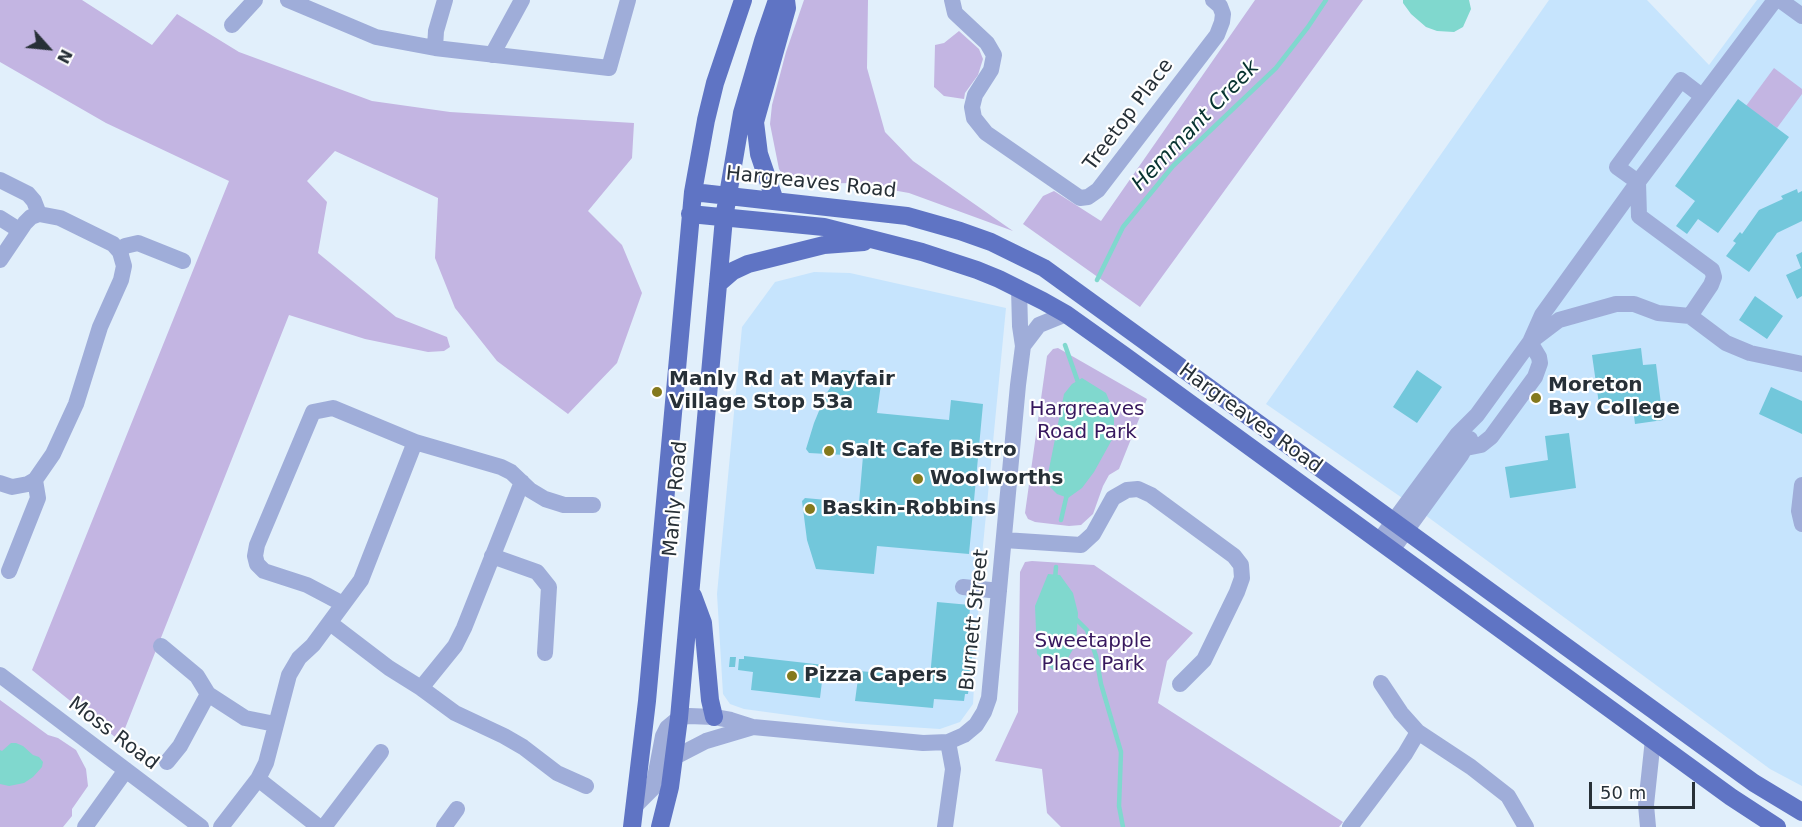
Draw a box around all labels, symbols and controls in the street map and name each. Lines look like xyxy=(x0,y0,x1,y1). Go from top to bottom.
north arrow xyxy=(18,18,78,78)
text: N xyxy=(53,46,76,67)
street label: Treetop Place xyxy=(1079,54,1179,176)
water label: Hemmant Creek xyxy=(1127,55,1265,197)
street label: Hargreaves Road xyxy=(725,162,897,204)
street label: Hargreaves Road xyxy=(1174,359,1326,479)
place label: Manly Rd at Mayfair Village Stop 53a xyxy=(669,368,895,415)
place label: Moreton Bay College xyxy=(1548,374,1680,421)
marker: Manly Rd at Mayfair Village Stop 53a xyxy=(650,385,664,399)
marker: Moreton Bay College xyxy=(1529,391,1543,405)
park label: Hargreaves Road Park xyxy=(1030,398,1144,445)
place label: Salt Cafe Bistro xyxy=(841,439,1017,463)
street label: Manly Road xyxy=(659,440,693,558)
marker: Salt Cafe Bistro xyxy=(822,444,836,458)
place label: Woolworths xyxy=(930,467,1063,491)
marker: Woolworths xyxy=(911,472,925,486)
place label: Baskin-Robbins xyxy=(822,497,996,521)
marker: Baskin-Robbins xyxy=(803,502,817,516)
street label: Burnett Street xyxy=(956,548,994,692)
park label: Sweetapple Place Park xyxy=(1034,630,1152,677)
place label: Pizza Capers xyxy=(804,664,947,688)
marker: Pizza Capers xyxy=(785,669,799,683)
street label: Moss Road xyxy=(63,692,163,776)
scale bar xyxy=(1592,770,1698,808)
text: 50 m xyxy=(1600,782,1646,803)

